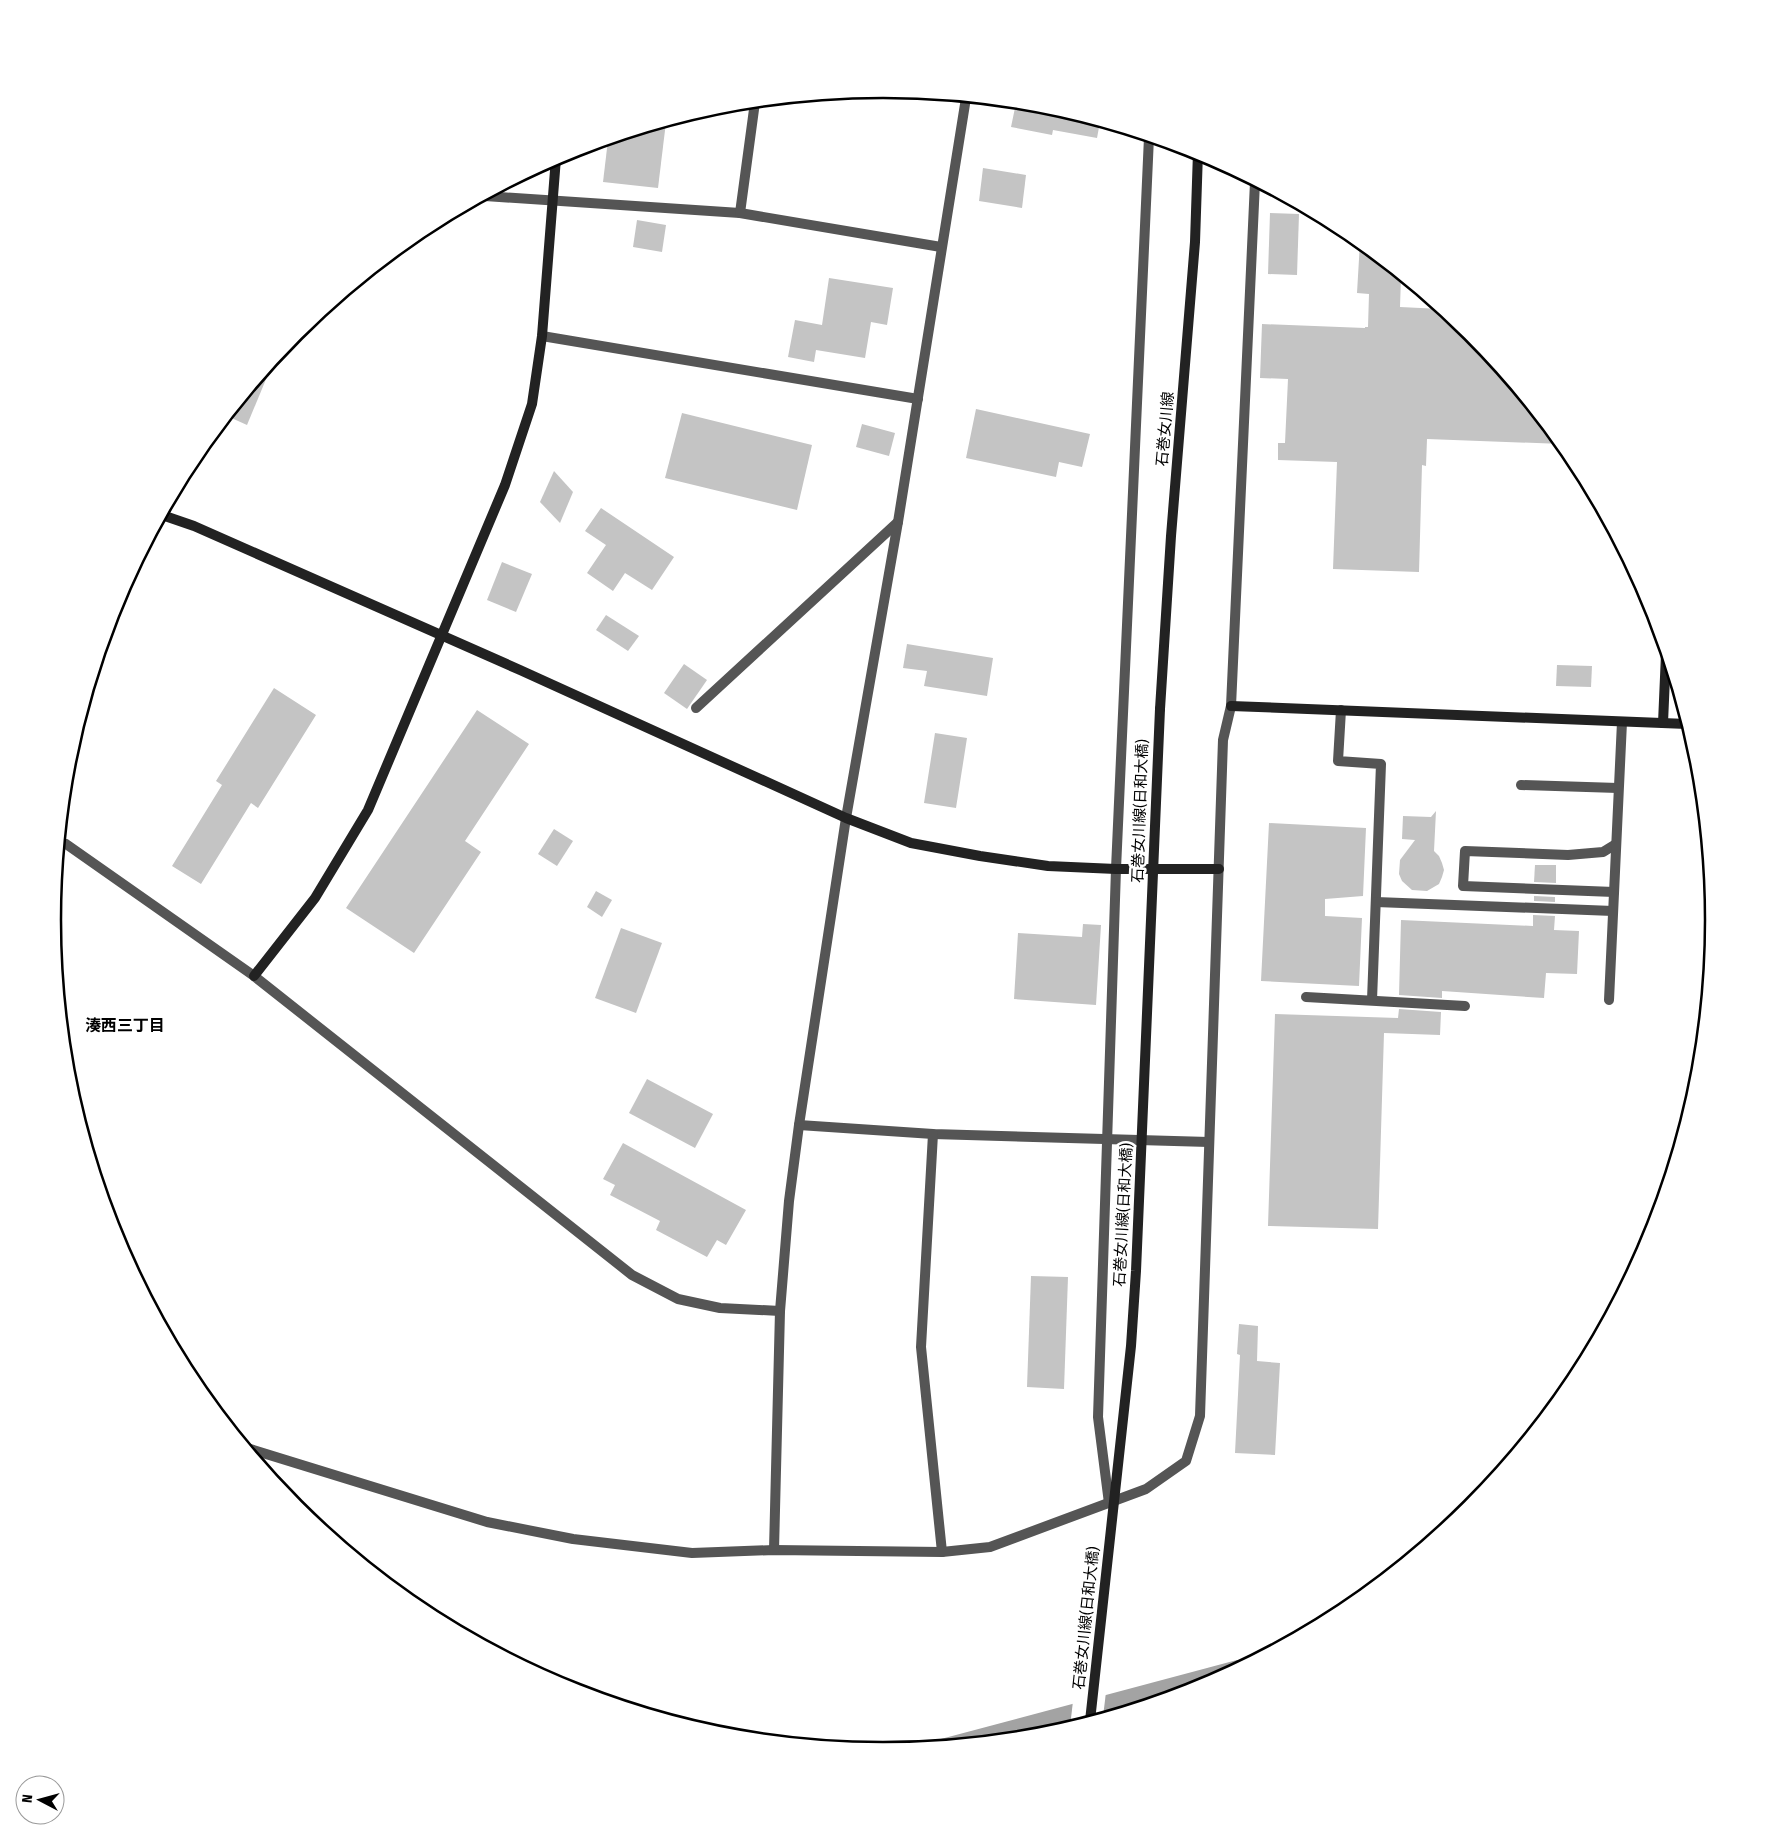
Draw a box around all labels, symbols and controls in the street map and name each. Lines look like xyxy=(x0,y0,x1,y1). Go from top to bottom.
street label: 石巻女川線 xyxy=(1153,391,1177,467)
street label: 石巻女川線(日和大橋) xyxy=(1128,739,1152,883)
district label: 湊西三丁目 xyxy=(85,1016,165,1035)
street label: 石巻女川線(日和大橋) xyxy=(1110,1143,1136,1287)
street label: 石巻女川線(日和大橋) xyxy=(1070,1546,1102,1690)
north arrow xyxy=(15,1775,65,1825)
text: N xyxy=(19,1794,36,1804)

